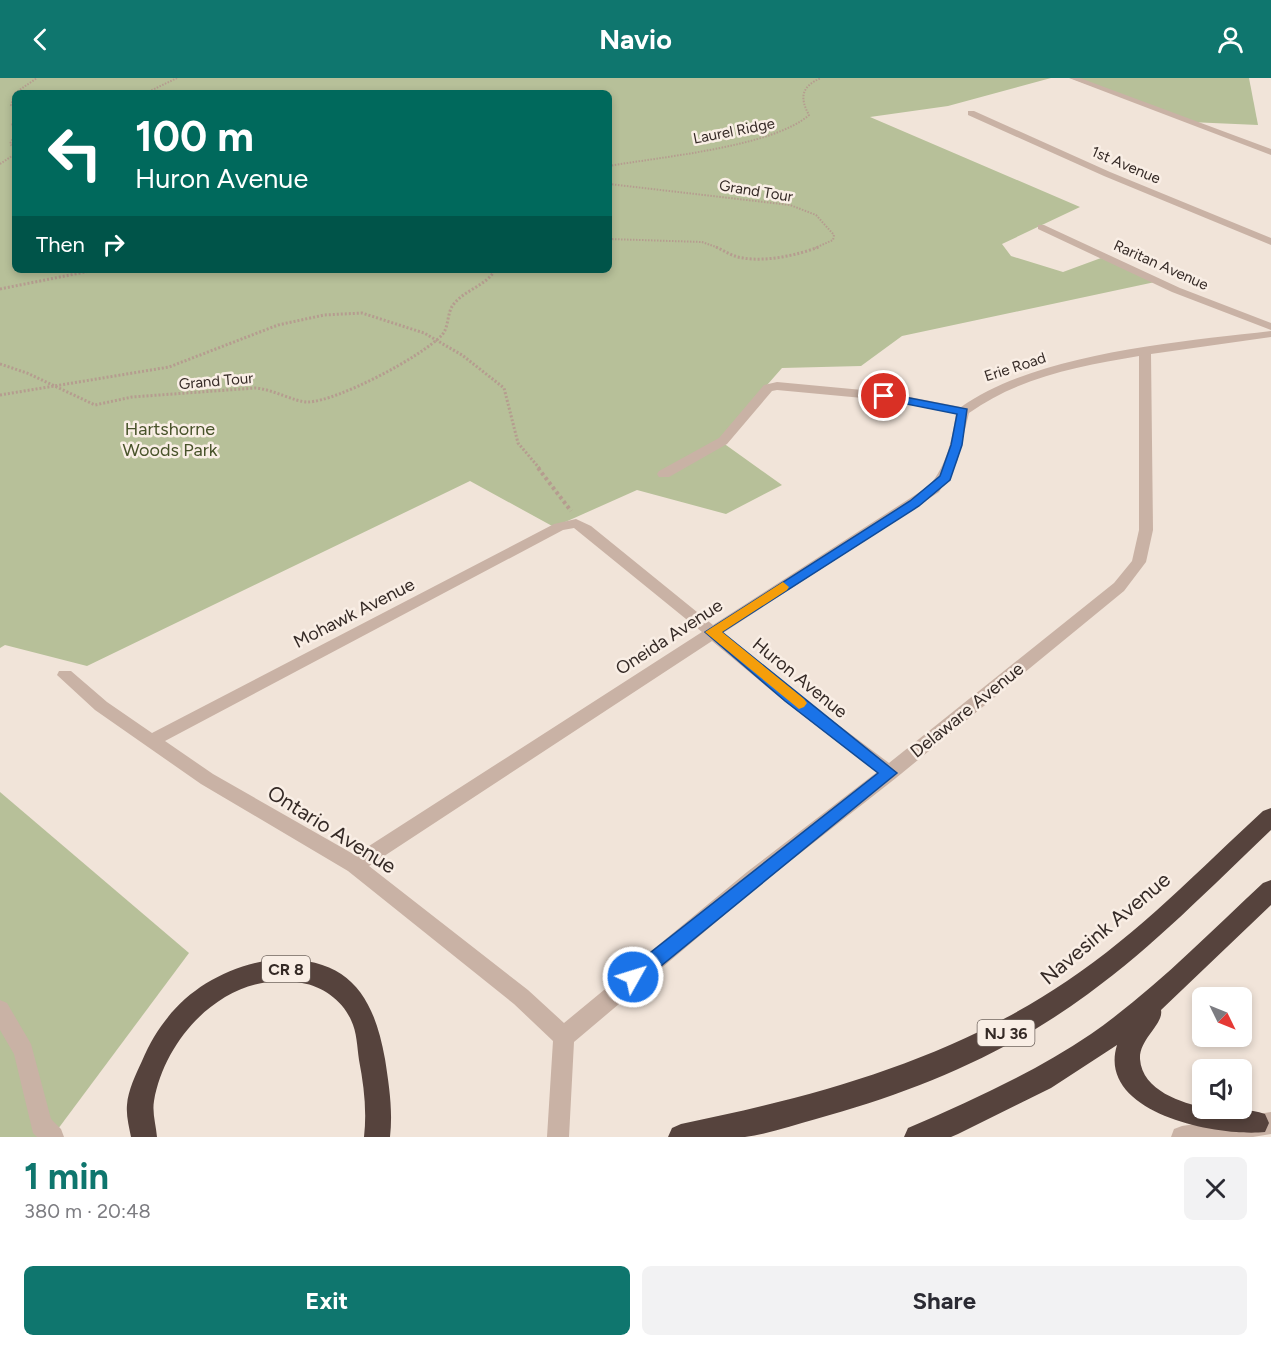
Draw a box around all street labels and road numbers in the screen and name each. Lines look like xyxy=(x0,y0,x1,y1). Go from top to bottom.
street label: Laurel Ridge xyxy=(692,114,776,148)
street label: 1st Avenue xyxy=(1089,142,1163,188)
street label: Grand Tour xyxy=(718,176,794,206)
street label: Raritan Avenue xyxy=(1111,236,1211,294)
street label: Erie Road xyxy=(982,349,1048,385)
street label: Grand Tour xyxy=(178,369,254,393)
street label: Mohawk Avenue xyxy=(290,573,418,653)
street label: Oneida Avenue xyxy=(611,594,727,680)
street label: Huron Avenue xyxy=(748,633,852,723)
street label: Delaware Avenue xyxy=(906,657,1028,762)
street label: Ontario Avenue xyxy=(263,779,401,879)
street label: Navesink Avenue xyxy=(1035,866,1175,990)
road number: CR 8 xyxy=(262,956,310,982)
road number: NJ 36 xyxy=(978,1020,1034,1046)

